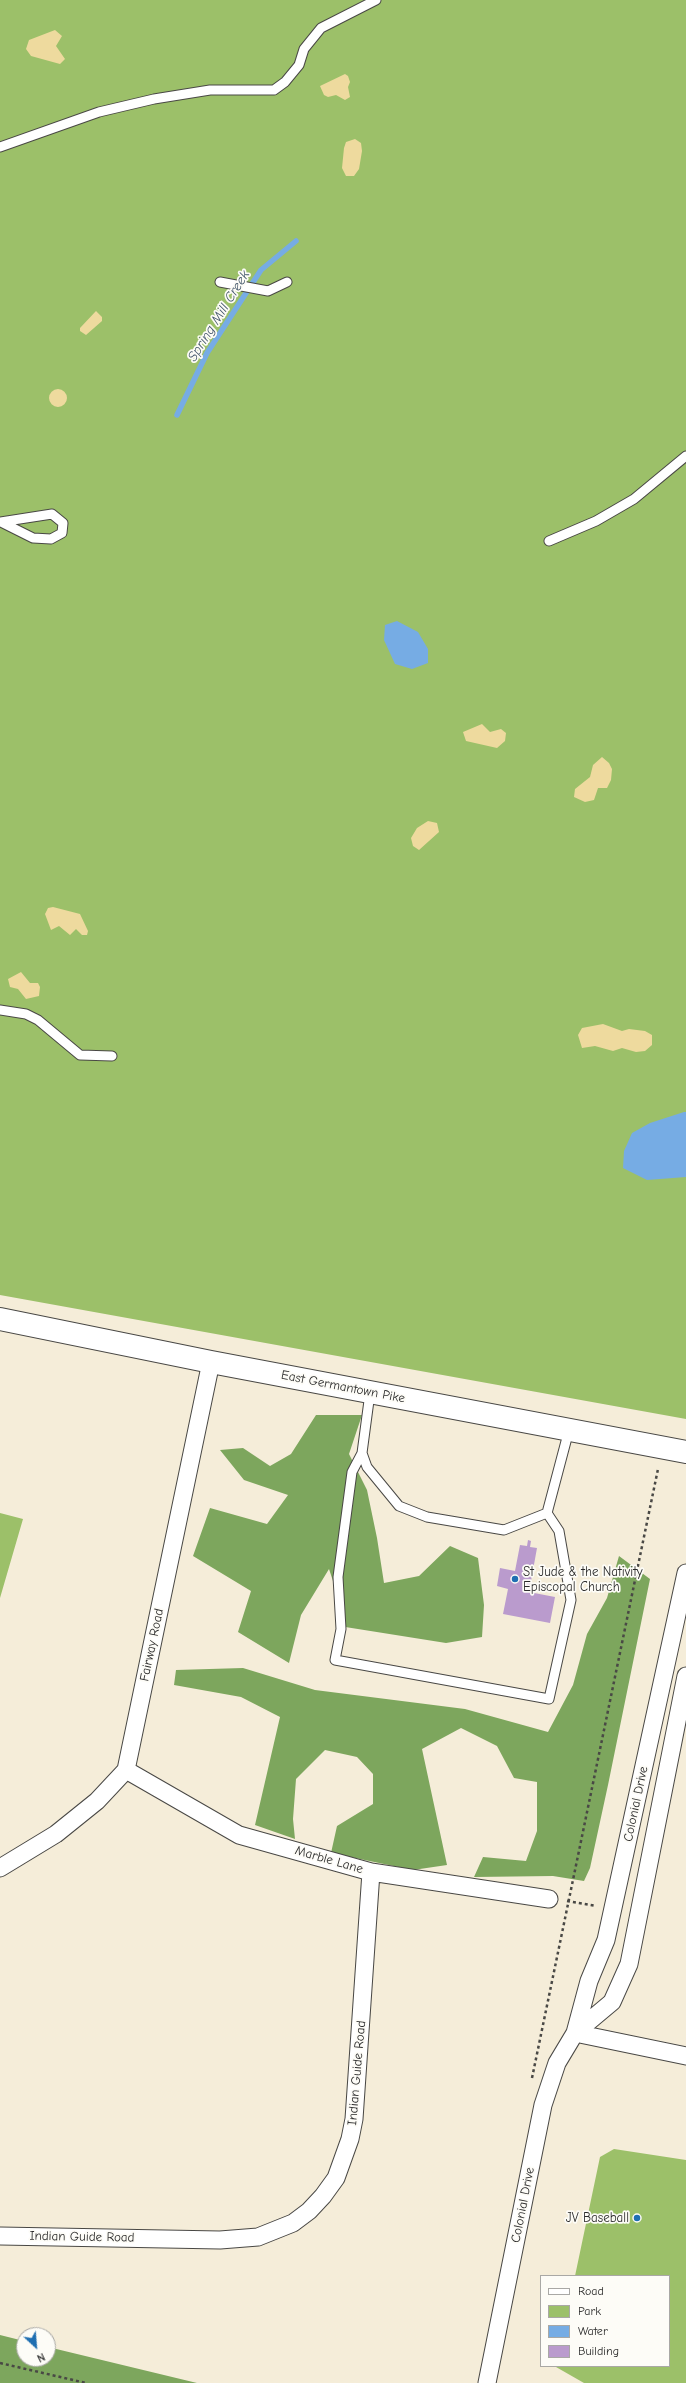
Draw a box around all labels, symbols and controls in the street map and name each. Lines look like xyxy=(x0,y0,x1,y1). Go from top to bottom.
water label: Spring Mill Creek xyxy=(184,267,254,365)
street label: East Germantown Pike xyxy=(280,1367,406,1407)
place label: St Jude & the Nativity Episcopal Church xyxy=(523,1564,643,1595)
marker: St Jude & the Nativity Episcopal Church xyxy=(510,1574,520,1584)
street label: Fairway Road xyxy=(137,1607,167,1683)
street label: Colonial Drive xyxy=(620,1765,652,1843)
street label: Marble Lane xyxy=(293,1843,365,1877)
street label: Indian Guide Road xyxy=(345,2020,369,2126)
street label: Colonial Drive xyxy=(508,2166,538,2244)
place label: JV Baseball xyxy=(566,2210,629,2226)
marker: JV Baseball xyxy=(632,2213,642,2223)
street label: Indian Guide Road xyxy=(29,2228,135,2246)
legend xyxy=(540,2275,670,2367)
text: Road xyxy=(578,2284,604,2298)
text: Park xyxy=(578,2304,601,2318)
text: Water xyxy=(578,2324,608,2338)
north arrow xyxy=(16,2327,56,2367)
text: Building xyxy=(578,2344,619,2358)
text: N xyxy=(35,2350,47,2365)

